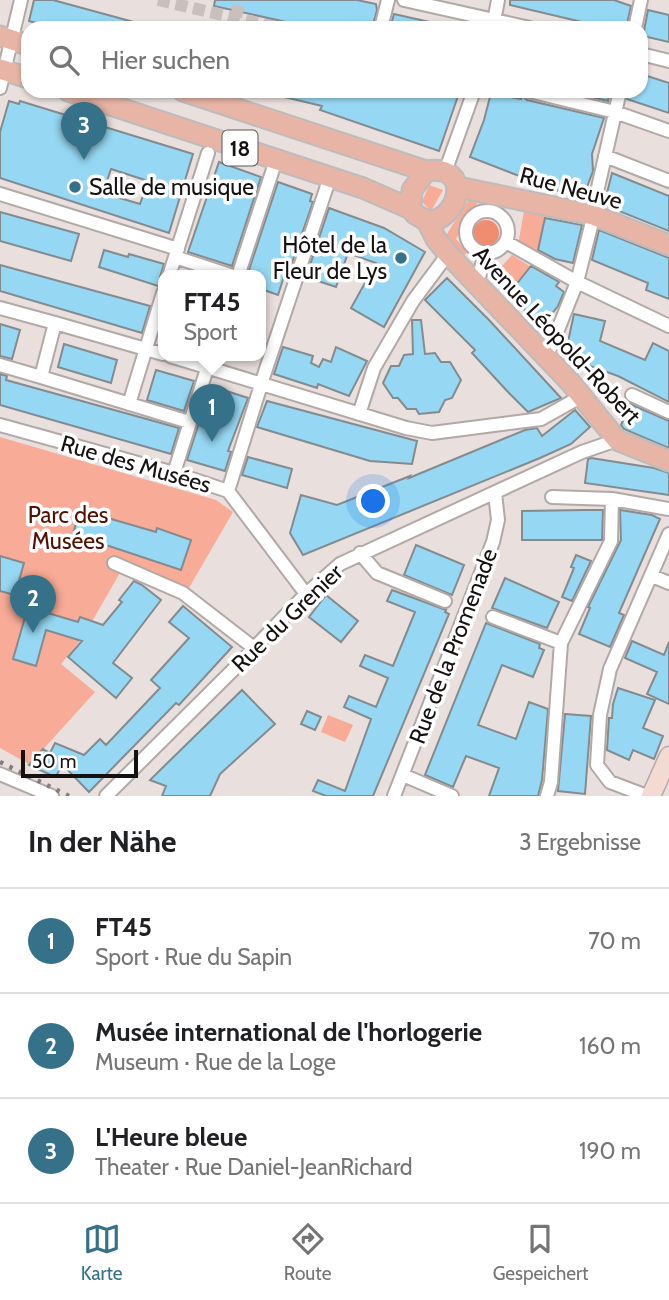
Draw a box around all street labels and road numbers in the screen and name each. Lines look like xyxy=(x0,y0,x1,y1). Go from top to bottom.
road number: 18 xyxy=(222,130,258,166)
street label: Rue Neuve xyxy=(517,161,626,215)
street label: Avenue Léopold-Robert xyxy=(467,240,647,430)
street label: Rue des Musées xyxy=(58,429,214,499)
street label: Rue de la Promenade xyxy=(403,544,503,748)
street label: Rue du Grenier xyxy=(226,558,349,678)

